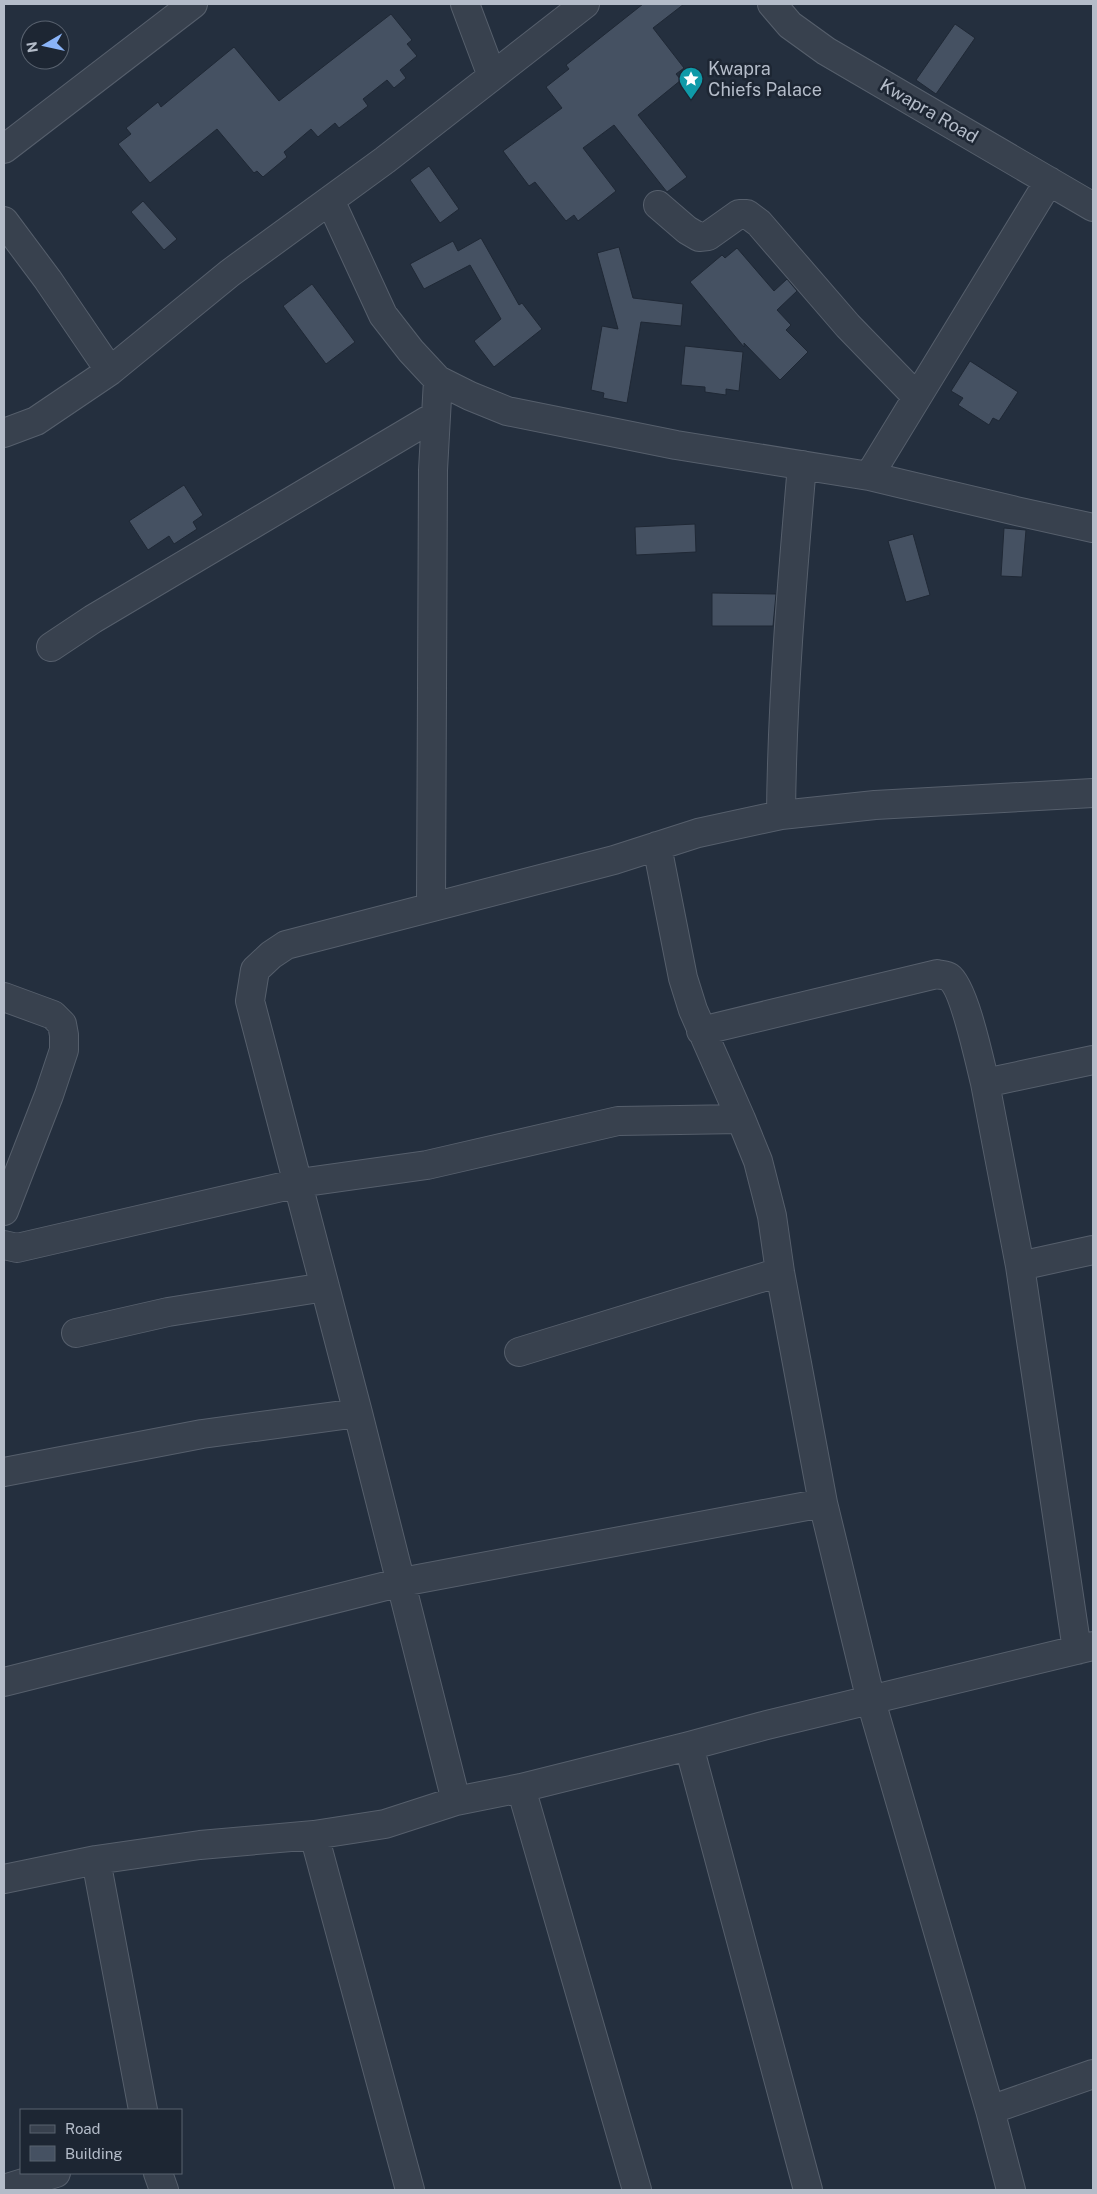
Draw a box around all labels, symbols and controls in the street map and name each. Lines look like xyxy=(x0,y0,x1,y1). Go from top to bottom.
north arrow xyxy=(20,20,70,70)
text: N xyxy=(23,40,41,54)
place label: Kwapra Chiefs Palace xyxy=(708,58,822,100)
place icon: Kwapra Chiefs Palace xyxy=(678,66,704,100)
street label: Kwapra Road xyxy=(876,74,982,147)
legend xyxy=(20,2109,182,2174)
text: Road xyxy=(65,2120,101,2137)
text: Building xyxy=(65,2145,123,2162)

